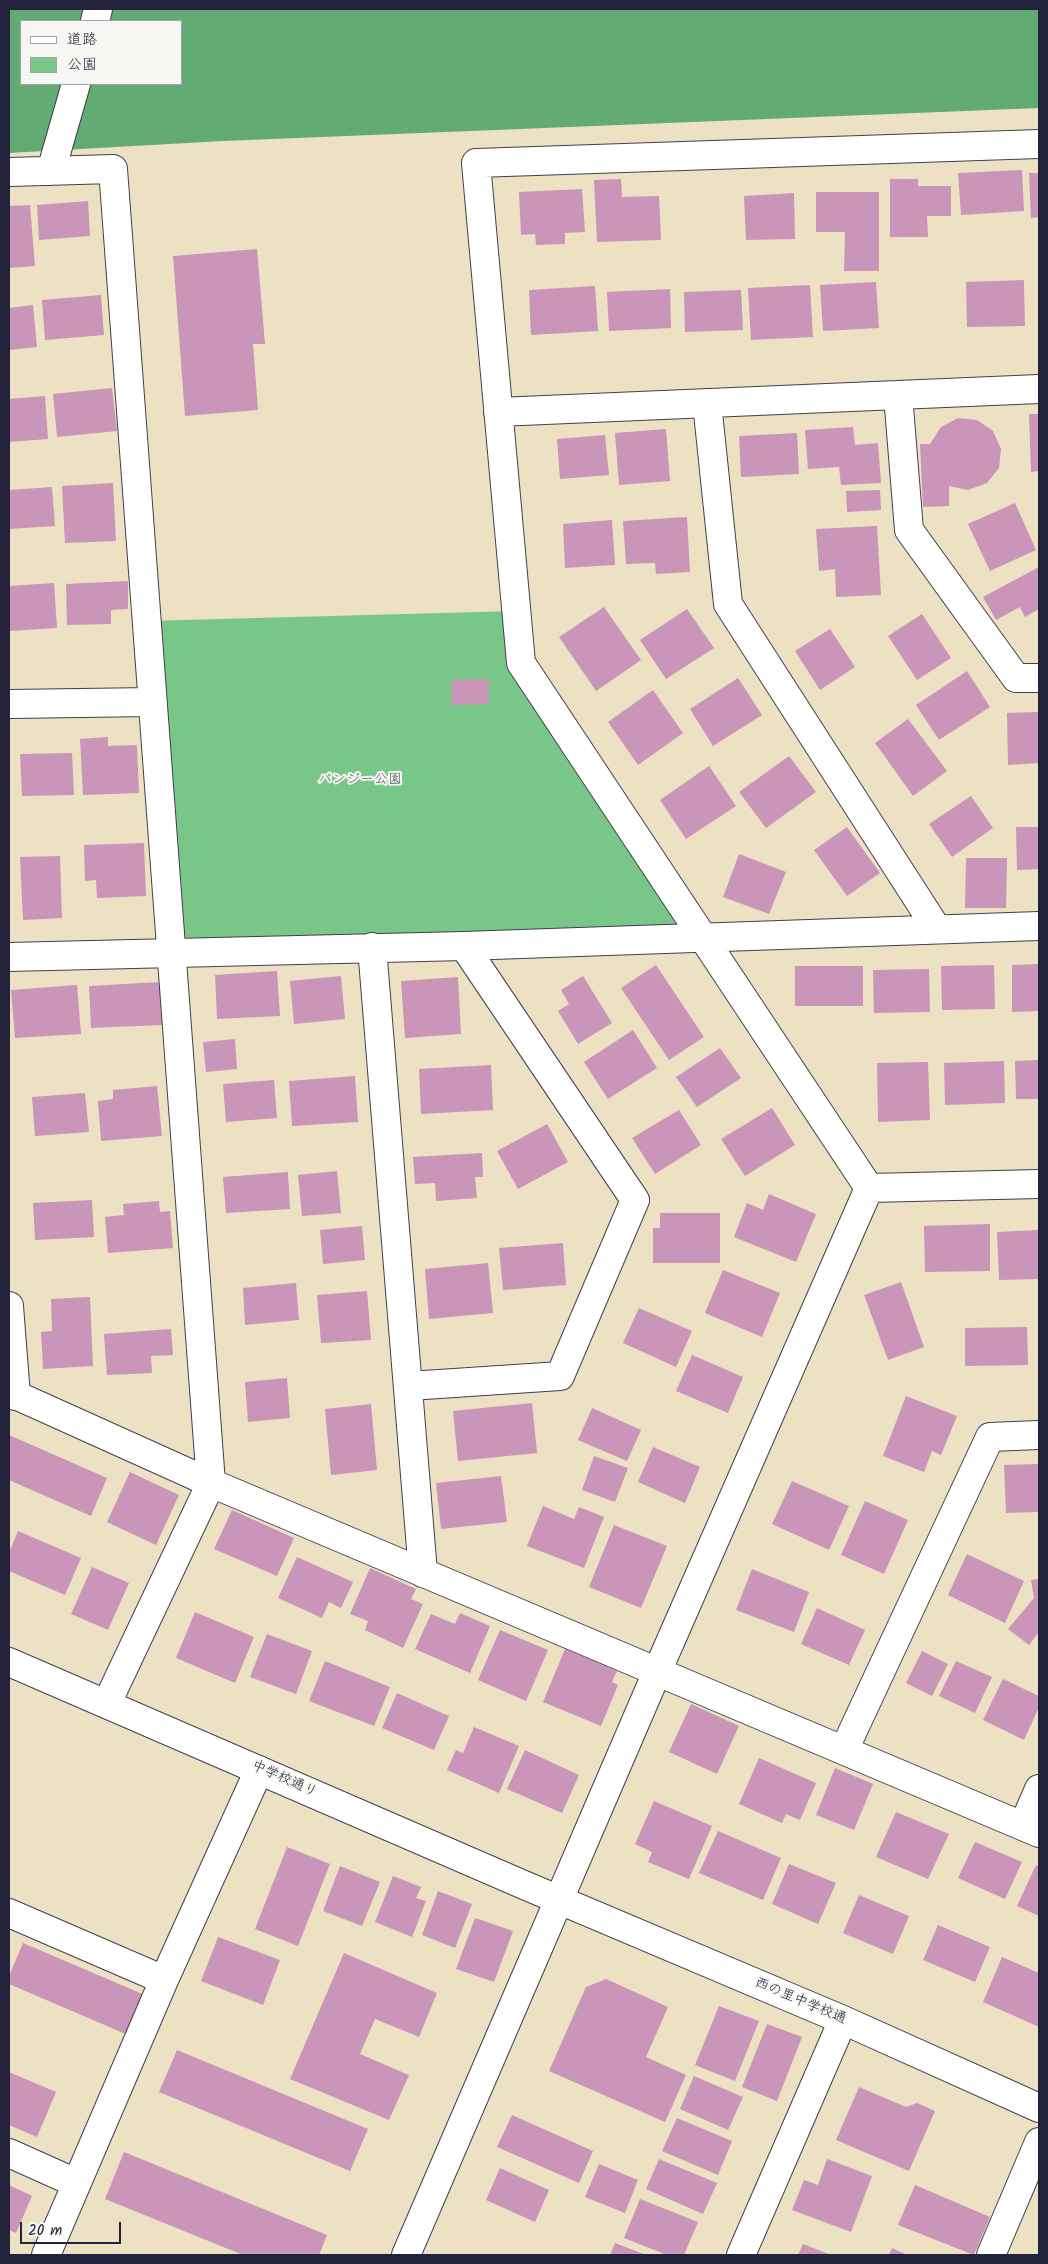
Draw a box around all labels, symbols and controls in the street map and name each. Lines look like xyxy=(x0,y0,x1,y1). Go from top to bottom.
legend xyxy=(20,20,182,85)
text: 道路 xyxy=(67,28,97,52)
text: 公園 xyxy=(67,53,97,77)
park label: パンジー公園 xyxy=(318,773,402,789)
street label: 中学校通り xyxy=(249,1758,319,1802)
street label: 西の里中学校通 xyxy=(752,1975,848,2029)
scale bar xyxy=(22,2212,124,2244)
text: 20 m xyxy=(28,2219,62,2243)

